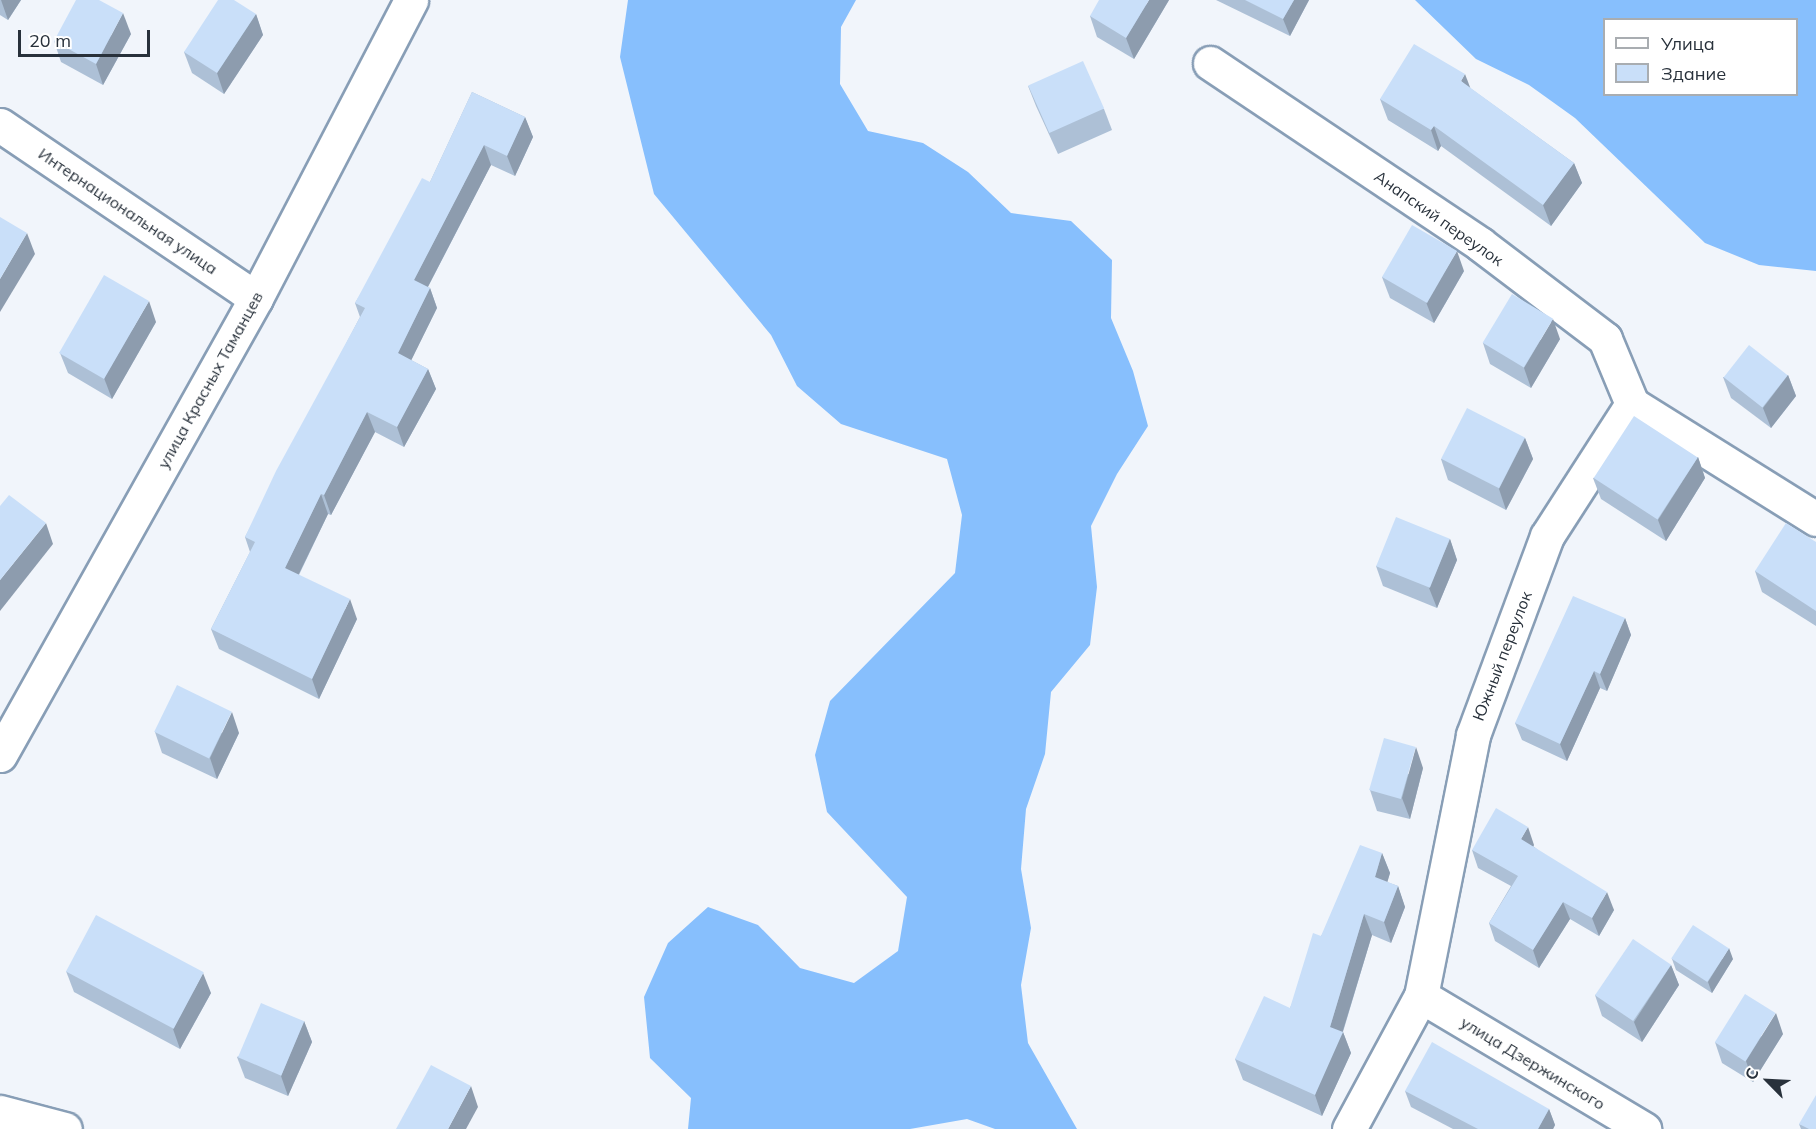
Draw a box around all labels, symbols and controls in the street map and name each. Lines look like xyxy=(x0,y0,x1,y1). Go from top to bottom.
scale bar xyxy=(21,18,153,56)
legend xyxy=(1603,18,1798,96)
text: 20 m xyxy=(29,29,71,52)
text: Улица xyxy=(1661,32,1715,55)
text: Здание xyxy=(1661,62,1726,85)
street label: Интернациональная улица xyxy=(35,144,221,278)
street label: Анапский переулок xyxy=(1371,166,1507,270)
street label: улица Красных Таманцев xyxy=(153,288,267,472)
street label: Южный переулок xyxy=(1468,589,1536,723)
street label: улица Дзержинского xyxy=(1457,1012,1609,1114)
north arrow xyxy=(1738,1051,1798,1111)
text: С xyxy=(1740,1065,1763,1083)

